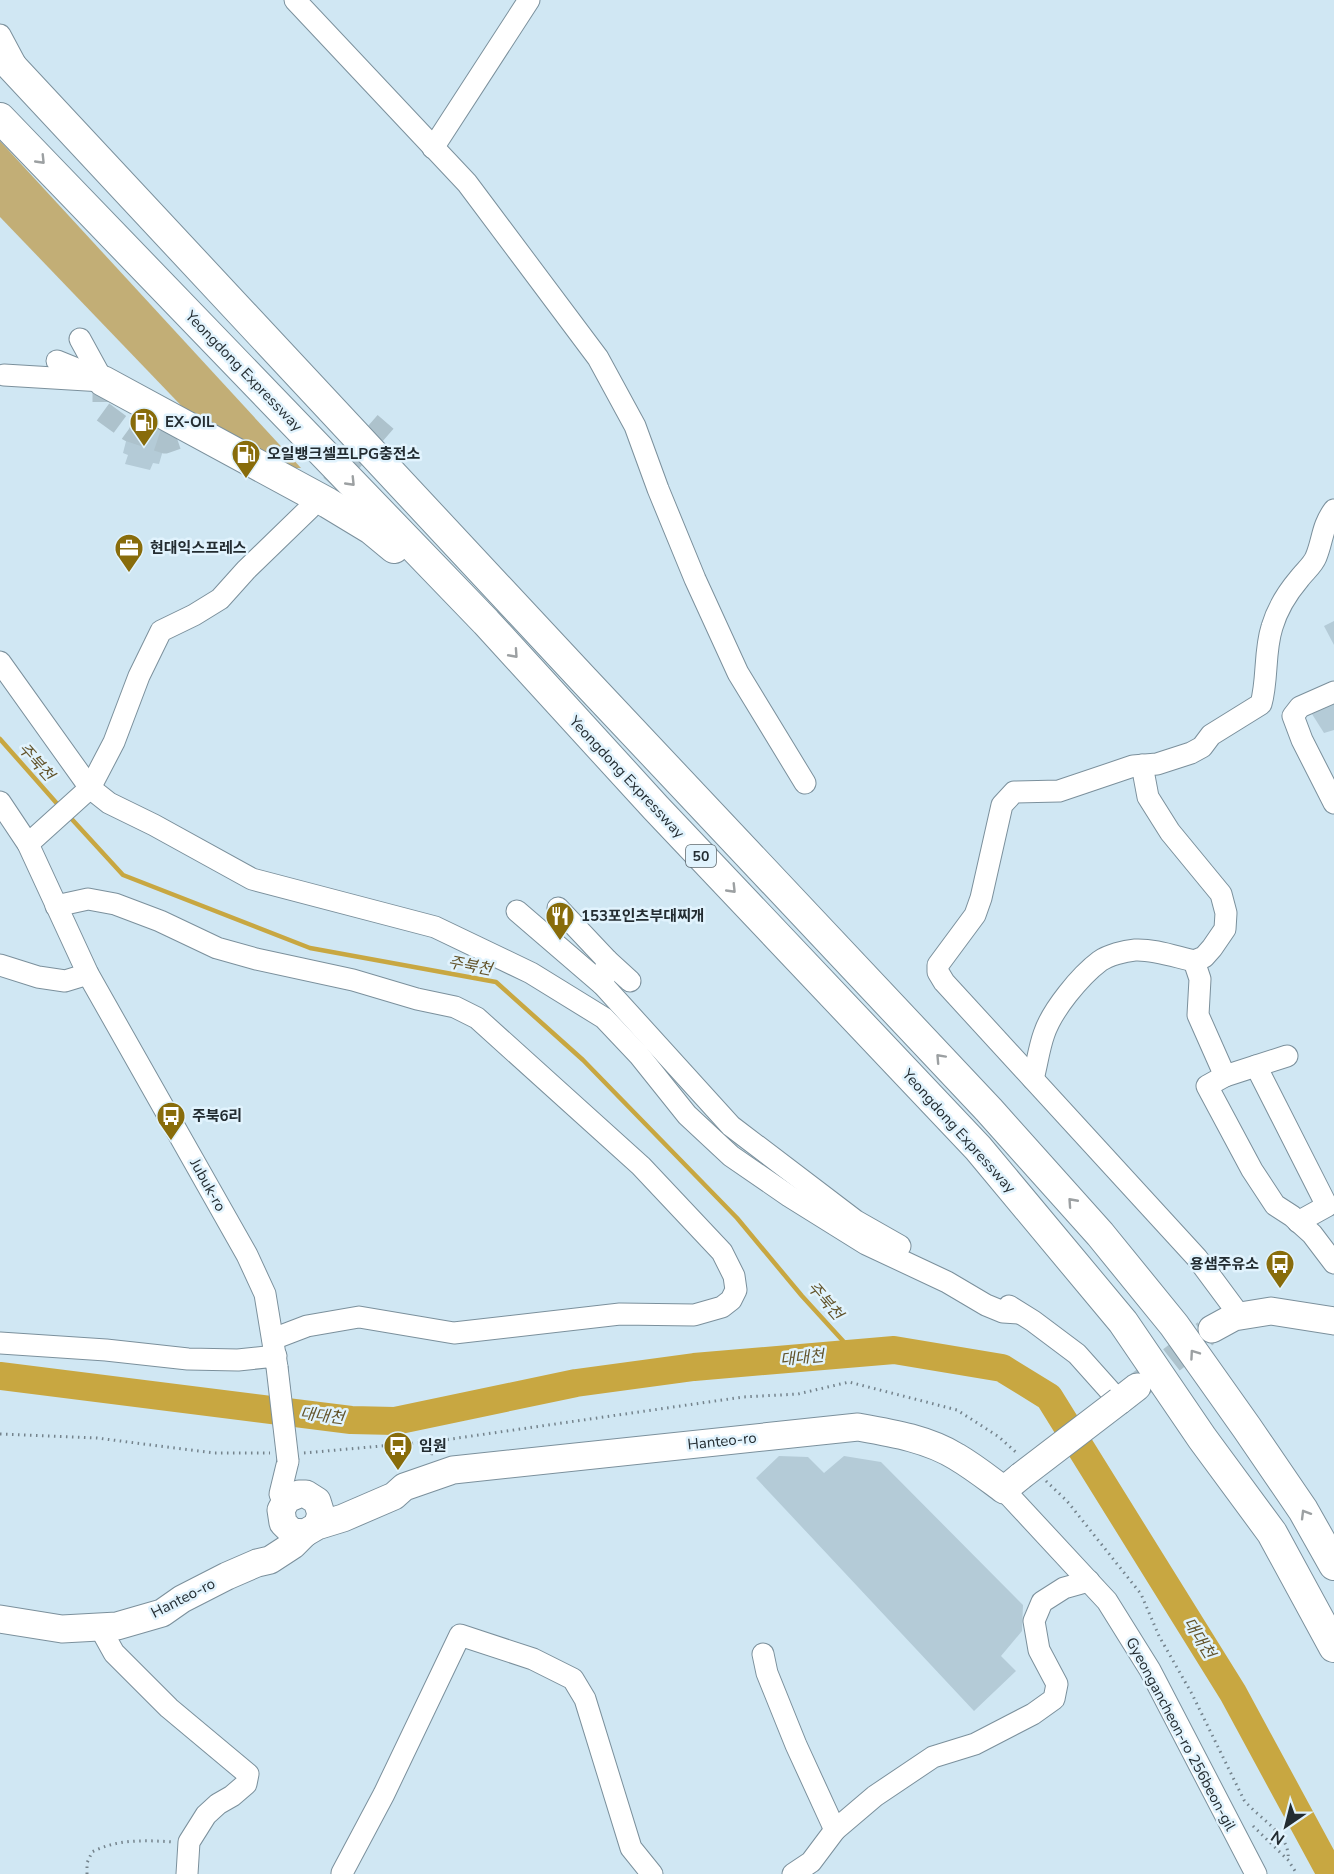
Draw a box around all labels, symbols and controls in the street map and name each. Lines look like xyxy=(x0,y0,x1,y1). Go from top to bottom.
one-way arrow xyxy=(33,153,44,164)
street label: Yeongdong Expressway xyxy=(180,306,307,436)
fuel station icon: EX-OIL xyxy=(128,406,160,448)
place label: EX-OIL xyxy=(165,412,215,432)
fuel station icon: 오일뱅크셀프LPG충전소 xyxy=(230,438,262,480)
place label: 오일뱅크셀프LPG충전소 xyxy=(267,444,421,464)
one-way arrow xyxy=(344,475,355,486)
office icon: 현대익스프레스 xyxy=(113,532,145,574)
place label: 현대익스프레스 xyxy=(150,538,247,558)
one-way arrow xyxy=(507,647,518,658)
street label: Yeongdong Expressway xyxy=(564,711,689,843)
water label: 주북천 xyxy=(13,738,60,787)
road number: 50 xyxy=(686,845,716,867)
one-way arrow xyxy=(725,882,736,893)
restaurant icon: 153포인츠부대찌개 xyxy=(544,900,576,942)
place label: 153포인츠부대찌개 xyxy=(581,906,705,926)
water label: 주북천 xyxy=(446,951,496,981)
one-way arrow xyxy=(936,1055,947,1065)
street label: Yeongdong Expressway xyxy=(897,1064,1020,1198)
bus stop icon: 주북6리 xyxy=(155,1100,187,1142)
place label: 주북6리 xyxy=(192,1106,242,1126)
street label: Jubuk-ro xyxy=(185,1154,231,1215)
one-way arrow xyxy=(1068,1198,1079,1209)
bus stop icon: 용샘주유소 xyxy=(1264,1248,1296,1290)
place label: 용샘주유소 xyxy=(1190,1254,1259,1274)
water label: 주북천 xyxy=(802,1277,849,1327)
water label: 대대천 xyxy=(779,1345,827,1371)
one-way arrow xyxy=(1190,1349,1201,1360)
water label: 대대천 xyxy=(299,1402,348,1430)
street label: Hanteo-ro xyxy=(686,1427,758,1455)
bus stop icon: 임원 xyxy=(382,1430,414,1472)
place label: 임원 xyxy=(419,1436,447,1456)
one-way arrow xyxy=(1301,1510,1313,1520)
street label: Hanteo-ro xyxy=(147,1573,219,1623)
water label: 대대천 xyxy=(1178,1613,1221,1664)
street label: Gyeongancheon-ro 256beon-gil xyxy=(1121,1634,1241,1835)
north arrow xyxy=(1256,1796,1316,1856)
text: N xyxy=(1267,1825,1289,1850)

